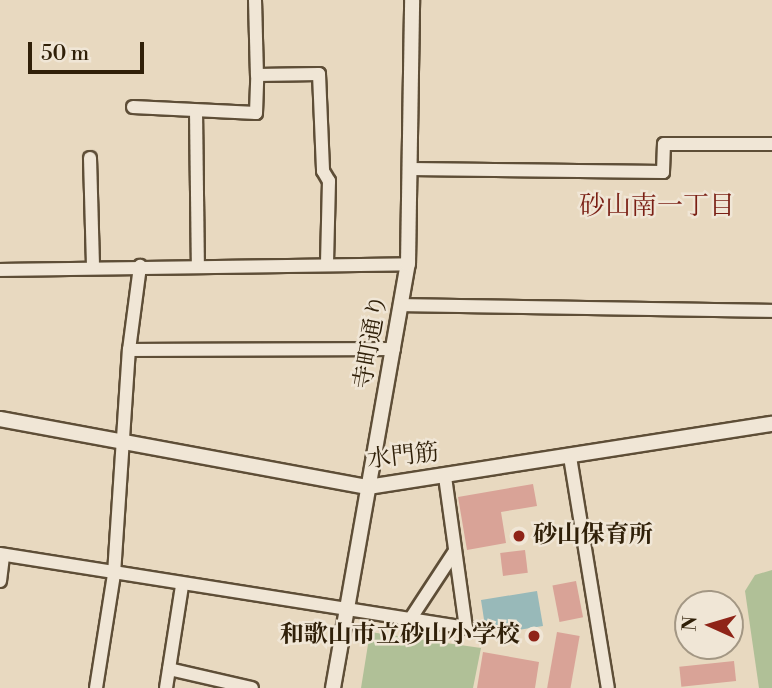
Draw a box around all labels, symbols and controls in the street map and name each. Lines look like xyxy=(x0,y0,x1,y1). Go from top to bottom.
scale bar xyxy=(32,28,147,72)
text: 50 m xyxy=(41,41,89,67)
district label: 砂山南一丁目 xyxy=(579,191,735,223)
street label: 寺町通り xyxy=(349,292,395,392)
street label: 水門筋 xyxy=(366,439,440,475)
place label: 砂山保育所 xyxy=(533,522,653,550)
marker: 砂山保育所 xyxy=(511,528,527,544)
north arrow xyxy=(674,590,744,660)
text: N xyxy=(678,615,703,632)
place label: 和歌山市立砂山小学校 xyxy=(280,622,520,650)
marker: 和歌山市立砂山小学校 xyxy=(526,628,542,644)

